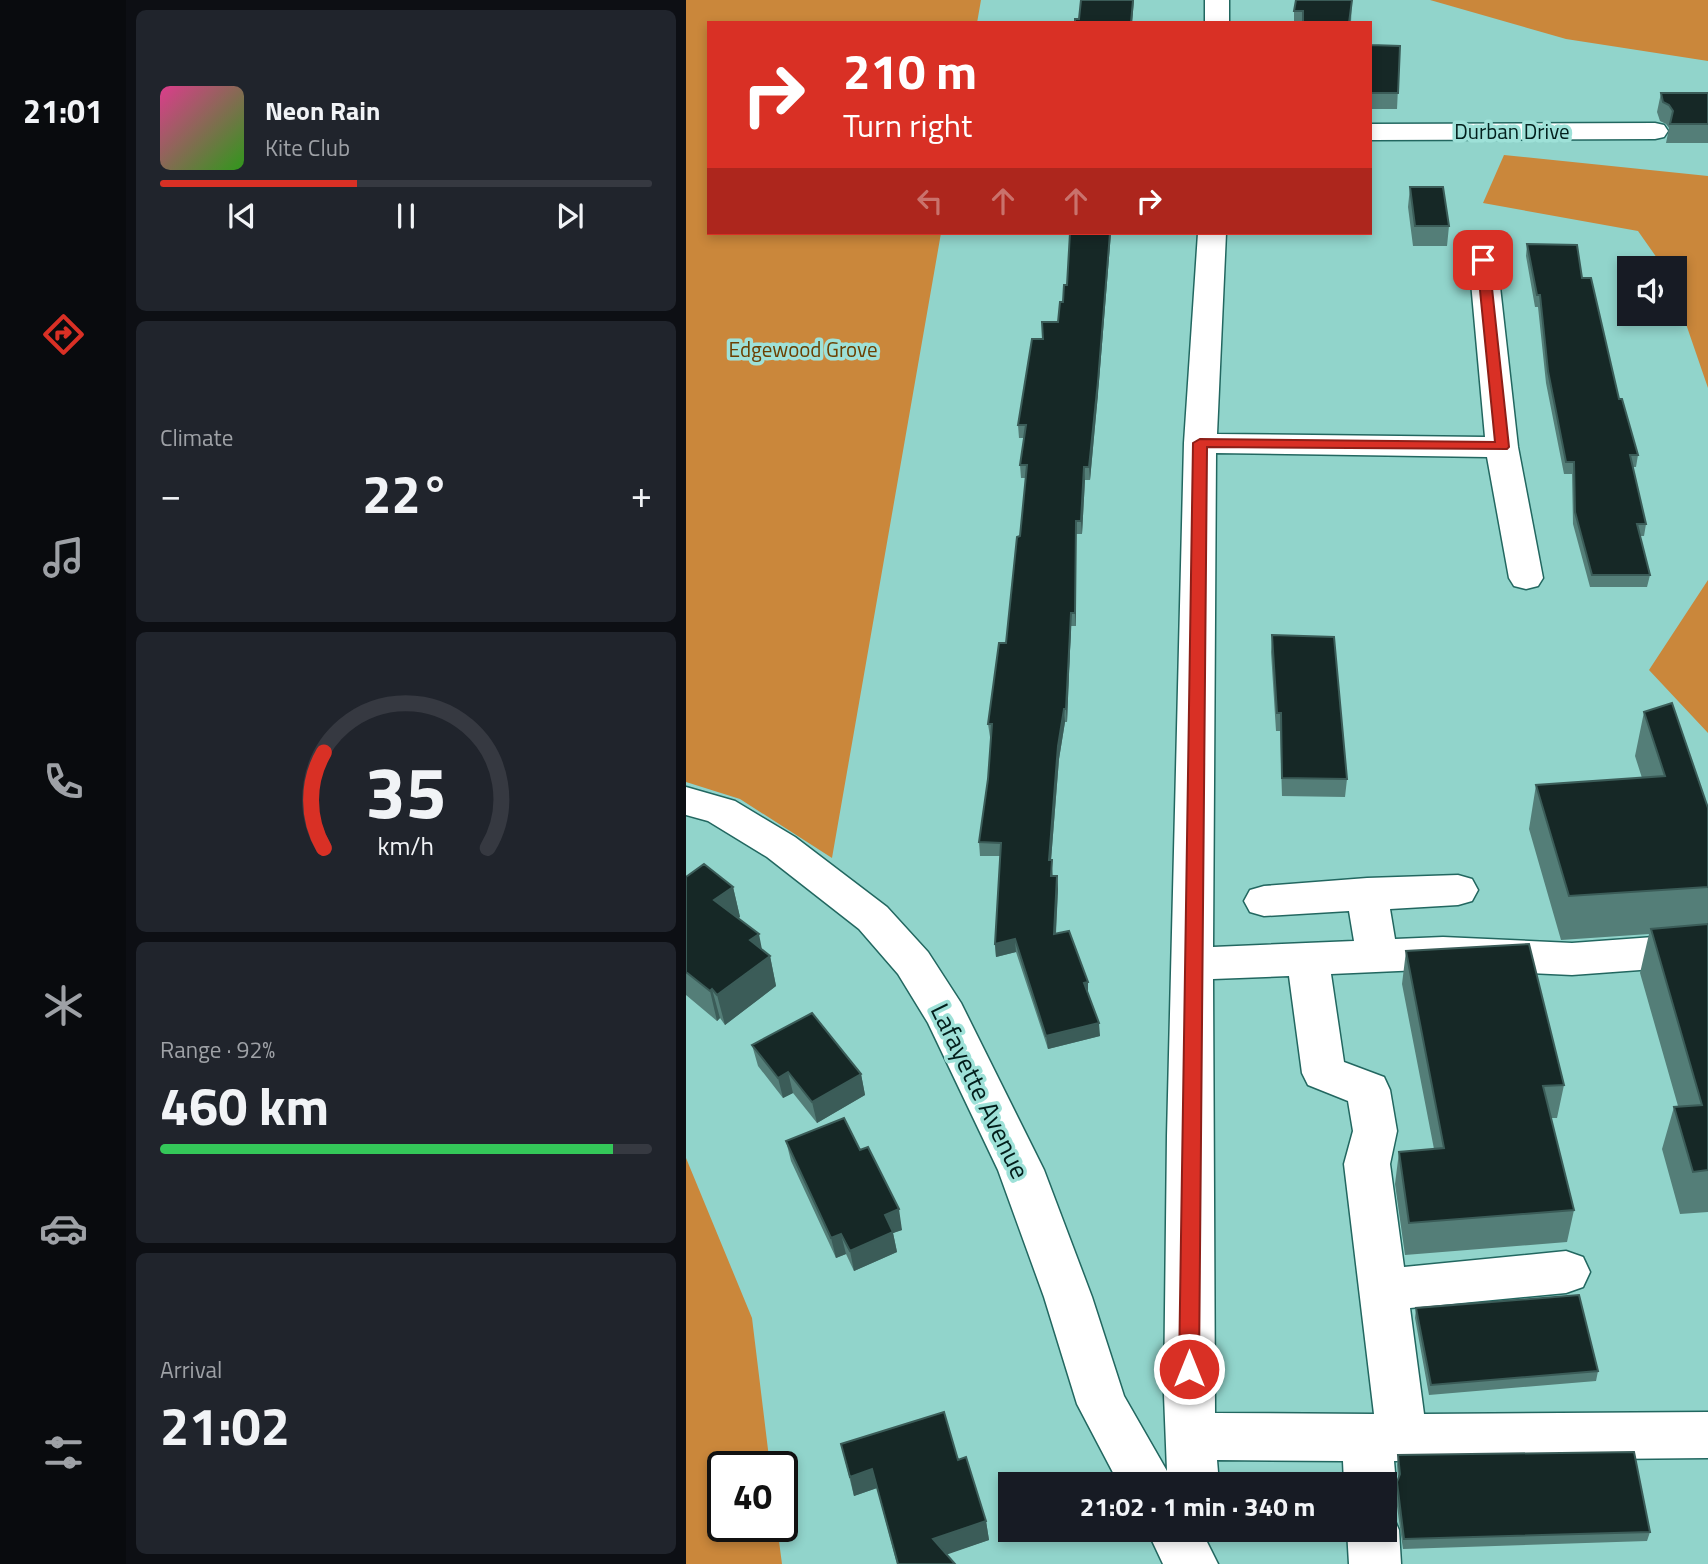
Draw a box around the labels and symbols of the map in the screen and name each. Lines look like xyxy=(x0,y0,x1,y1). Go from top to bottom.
street label: Durban Drive xyxy=(1454,115,1570,147)
pin xyxy=(1453,230,1513,290)
park label: Edgewood Grove xyxy=(728,333,878,365)
street label: Lafayette Avenue xyxy=(921,996,1040,1185)
position arrow xyxy=(1152,1332,1226,1406)
speed limit sign: 40 xyxy=(707,1451,798,1542)

